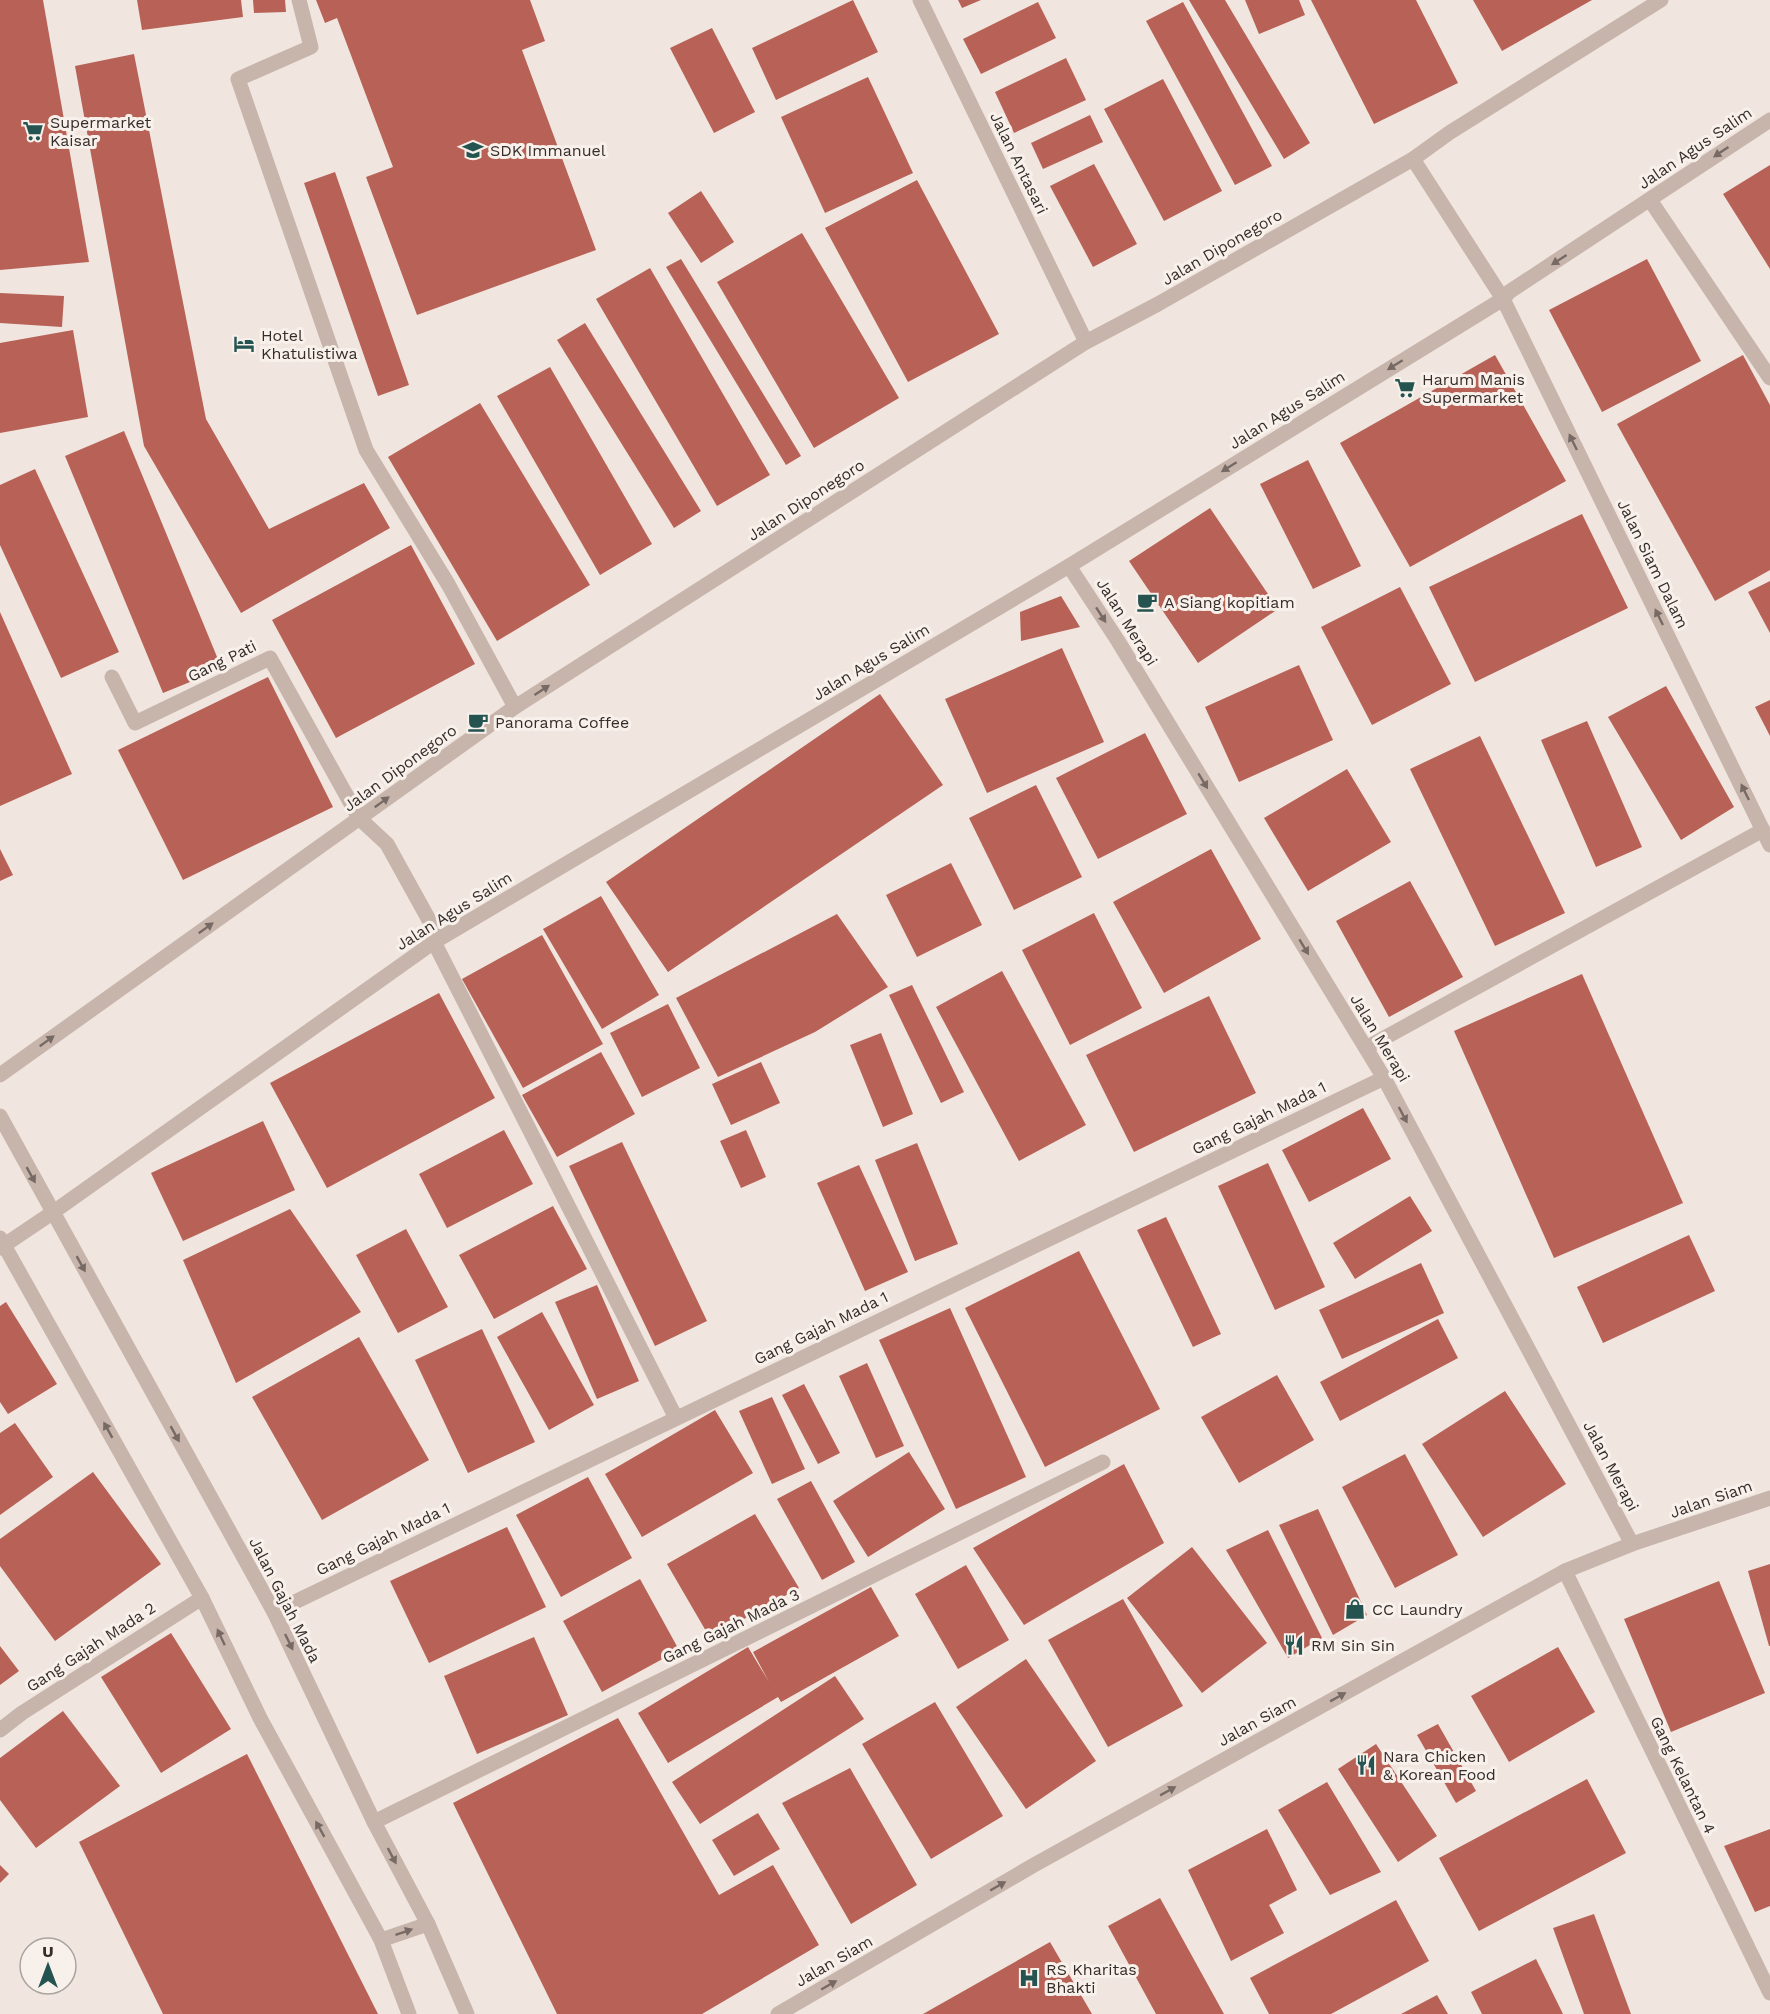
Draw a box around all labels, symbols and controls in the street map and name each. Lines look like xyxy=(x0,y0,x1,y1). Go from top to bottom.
street label: Jalan Agus Salim xyxy=(1635,103,1755,193)
street label: Jalan Antasari xyxy=(986,109,1052,217)
place label: Supermarket Kaisar xyxy=(50,113,151,150)
supermarket icon: Supermarket Kaisar xyxy=(21,119,45,143)
school or university icon: SDK Immanuel xyxy=(461,138,485,162)
place label: SDK Immanuel xyxy=(490,141,606,160)
one-way arrow xyxy=(1713,147,1730,158)
street label: Jalan Diponegoro xyxy=(1159,205,1285,289)
one-way arrow xyxy=(1551,254,1567,266)
place label: Hotel Khatulistiwa xyxy=(261,326,358,363)
hotel icon: Hotel Khatulistiwa xyxy=(232,332,256,356)
one-way arrow xyxy=(1387,360,1403,371)
street label: Jalan Agus Salim xyxy=(1226,367,1348,453)
place label: Harum Manis Supermarket xyxy=(1422,370,1525,407)
supermarket icon: Harum Manis Supermarket xyxy=(1393,376,1417,400)
one-way arrow xyxy=(1569,433,1579,451)
street label: Jalan Diponegoro xyxy=(744,455,868,545)
one-way arrow xyxy=(1221,462,1237,473)
street label: Jalan Siam Dalam xyxy=(1614,496,1692,632)
street label: Jalan Merapi xyxy=(1093,575,1161,669)
cafe icon: A Siang kopitiam xyxy=(1135,590,1159,614)
place label: A Siang kopitiam xyxy=(1164,593,1295,612)
one-way arrow xyxy=(1095,606,1106,623)
one-way arrow xyxy=(1654,609,1664,626)
street label: Jalan Agus Salim xyxy=(809,620,933,704)
street label: Gang Pati xyxy=(185,636,259,686)
one-way arrow xyxy=(533,685,550,696)
cafe icon: Panorama Coffee xyxy=(466,710,490,734)
place label: Panorama Coffee xyxy=(495,713,629,732)
street label: Jalan Diponegoro xyxy=(340,720,460,816)
one-way arrow xyxy=(1198,773,1208,790)
one-way arrow xyxy=(1740,784,1749,801)
one-way arrow xyxy=(373,796,389,808)
street label: Jalan Agus Salim xyxy=(393,868,515,954)
one-way arrow xyxy=(198,922,214,934)
one-way arrow xyxy=(1299,939,1310,955)
street label: Jalan Merapi xyxy=(1346,990,1414,1086)
one-way arrow xyxy=(39,1035,55,1047)
street label: Gang Gajah Mada 1 xyxy=(1189,1077,1329,1159)
one-way arrow xyxy=(1398,1106,1408,1124)
one-way arrow xyxy=(26,1166,36,1183)
one-way arrow xyxy=(76,1256,86,1273)
street label: Gang Gajah Mada 1 xyxy=(751,1287,891,1369)
street label: Jalan Merapi xyxy=(1579,1418,1643,1514)
one-way arrow xyxy=(103,1421,113,1438)
one-way arrow xyxy=(170,1426,180,1443)
street label: Jalan Siam xyxy=(1667,1476,1755,1522)
street label: Gang Gajah Mada 1 xyxy=(313,1498,453,1580)
street label: Jalan Gajah Mada xyxy=(245,1534,325,1666)
street label: Gang Gajah Mada 3 xyxy=(659,1585,803,1667)
shop icon: CC Laundry xyxy=(1343,1597,1367,1621)
street label: Gang Gajah Mada 2 xyxy=(23,1598,159,1696)
place label: CC Laundry xyxy=(1372,1600,1463,1619)
one-way arrow xyxy=(217,1629,226,1646)
restaurant icon: RM Sin Sin xyxy=(1282,1633,1306,1657)
one-way arrow xyxy=(284,1634,293,1651)
place label: RM Sin Sin xyxy=(1311,1636,1395,1655)
street label: Jalan Siam xyxy=(1215,1692,1299,1750)
one-way arrow xyxy=(1330,1692,1347,1702)
street label: Gang Kelantan 4 xyxy=(1646,1713,1720,1837)
place label: Nara Chicken & Korean Food xyxy=(1383,1747,1496,1784)
restaurant icon: Nara Chicken & Korean Food xyxy=(1354,1753,1378,1777)
one-way arrow xyxy=(1160,1786,1177,1796)
one-way arrow xyxy=(315,1820,325,1837)
one-way arrow xyxy=(387,1847,397,1864)
one-way arrow xyxy=(990,1881,1006,1892)
one-way arrow xyxy=(395,1926,413,1936)
street label: Jalan Siam xyxy=(792,1931,876,1991)
north arrow xyxy=(18,1936,78,1996)
text: U xyxy=(42,1942,54,1961)
place label: RS Kharitas Bhakti xyxy=(1046,1960,1137,1997)
hospital icon: RS Kharitas Bhakti xyxy=(1017,1966,1041,1990)
one-way arrow xyxy=(821,1979,837,1990)

